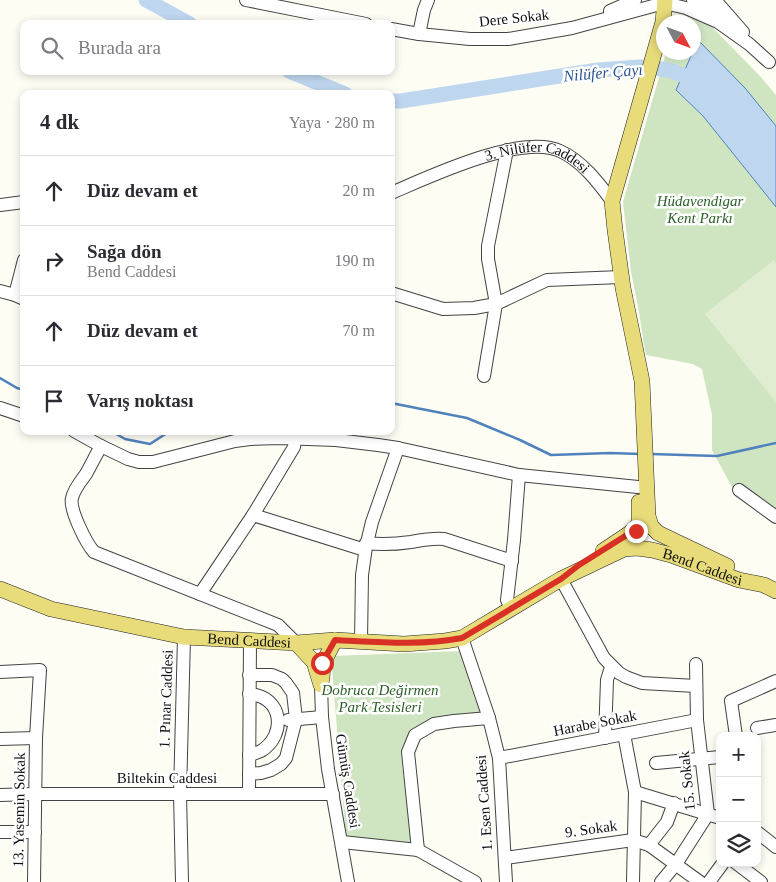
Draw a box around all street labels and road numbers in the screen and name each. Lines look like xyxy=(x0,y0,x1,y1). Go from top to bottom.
street label: Dere Sokak xyxy=(478,6,550,30)
street label: 3. Nilüfer Caddesi xyxy=(483,139,593,176)
street label: Bend Caddesi xyxy=(661,545,744,588)
street label: Bend Caddesi xyxy=(207,630,291,651)
street label: 1. Pınar Caddesi xyxy=(156,649,176,749)
street label: Harabe Sokak xyxy=(552,707,639,739)
street label: Gümüş Caddesi xyxy=(333,733,363,829)
street label: 15. Sokak xyxy=(676,750,698,812)
street label: 13. Yasemin Sokak xyxy=(10,752,28,868)
street label: 1. Esen Caddesi xyxy=(473,754,495,852)
street label: Biltekin Caddesi xyxy=(117,770,217,786)
street label: 9. Sokak xyxy=(564,817,619,841)

